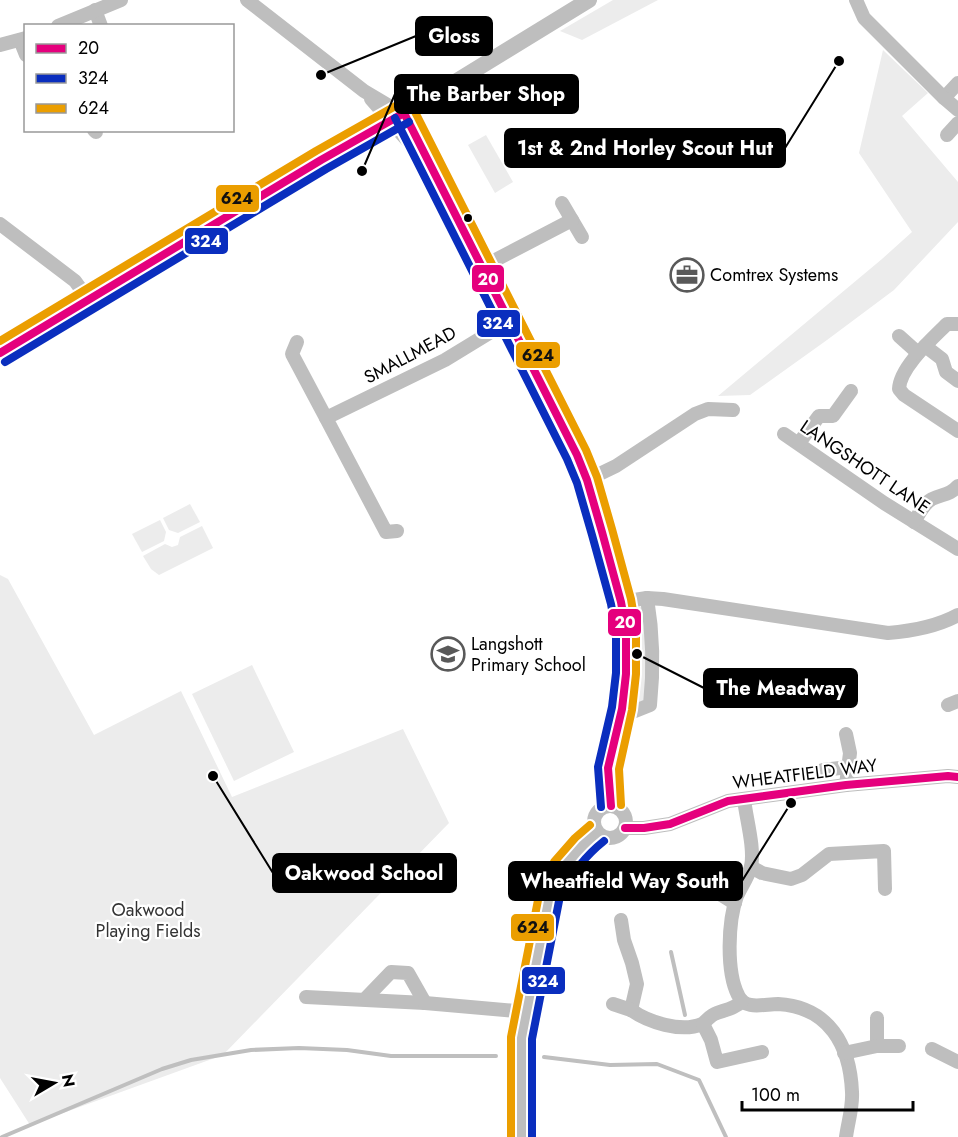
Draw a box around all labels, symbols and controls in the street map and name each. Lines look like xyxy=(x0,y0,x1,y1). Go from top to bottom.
callout: Gloss xyxy=(416,17,492,55)
text: Gloss xyxy=(428,22,480,51)
legend xyxy=(24,24,234,132)
text: 20 xyxy=(78,35,99,61)
text: 324 xyxy=(78,65,109,91)
callout: The Barber Shop xyxy=(395,75,578,113)
text: The Barber Shop xyxy=(407,80,565,109)
text: 624 xyxy=(78,95,109,121)
callout: 1st & 2nd Horley Scout Hut xyxy=(505,129,785,167)
text: 1st & 2nd Horley Scout Hut xyxy=(517,134,774,163)
line badge: 624 xyxy=(215,184,260,213)
text: 624 xyxy=(221,187,253,210)
unlabelled marker xyxy=(462,212,474,224)
line badge: 324 xyxy=(184,227,229,255)
text: 324 xyxy=(190,230,222,253)
office icon: Comtrex Systems xyxy=(669,257,705,293)
place label: Comtrex Systems xyxy=(710,262,838,288)
line badge: 20 xyxy=(471,264,505,293)
text: 20 xyxy=(477,268,499,291)
line badge: 324 xyxy=(476,309,521,338)
text: 324 xyxy=(482,312,514,335)
street label: SMALLMEAD xyxy=(359,320,461,390)
line badge: 624 xyxy=(515,341,561,369)
text: 624 xyxy=(522,344,554,367)
street label: LANGSHOTT LANE xyxy=(795,414,935,520)
line badge: 20 xyxy=(607,608,642,637)
text: 20 xyxy=(614,611,636,634)
place label: Langshott Primary School xyxy=(471,631,586,678)
school or university icon: Langshott Primary School xyxy=(430,636,466,672)
callout: The Meadway xyxy=(704,669,857,707)
text: The Meadway xyxy=(717,674,846,703)
street label: WHEATFIELD WAY xyxy=(731,752,880,796)
callout: Oakwood School xyxy=(273,854,456,892)
text: Oakwood School xyxy=(285,859,443,888)
callout: Wheatfield Way South xyxy=(509,862,742,900)
text: Wheatfield Way South xyxy=(521,867,729,896)
park label: Oakwood Playing Fields xyxy=(96,897,200,944)
line badge: 624 xyxy=(510,913,555,942)
text: 624 xyxy=(517,916,549,939)
line badge: 324 xyxy=(521,966,566,995)
text: 324 xyxy=(527,970,559,993)
north arrow xyxy=(24,1053,84,1113)
text: N xyxy=(56,1072,81,1089)
scale bar xyxy=(742,1074,913,1112)
text: 100 m xyxy=(751,1082,800,1108)

